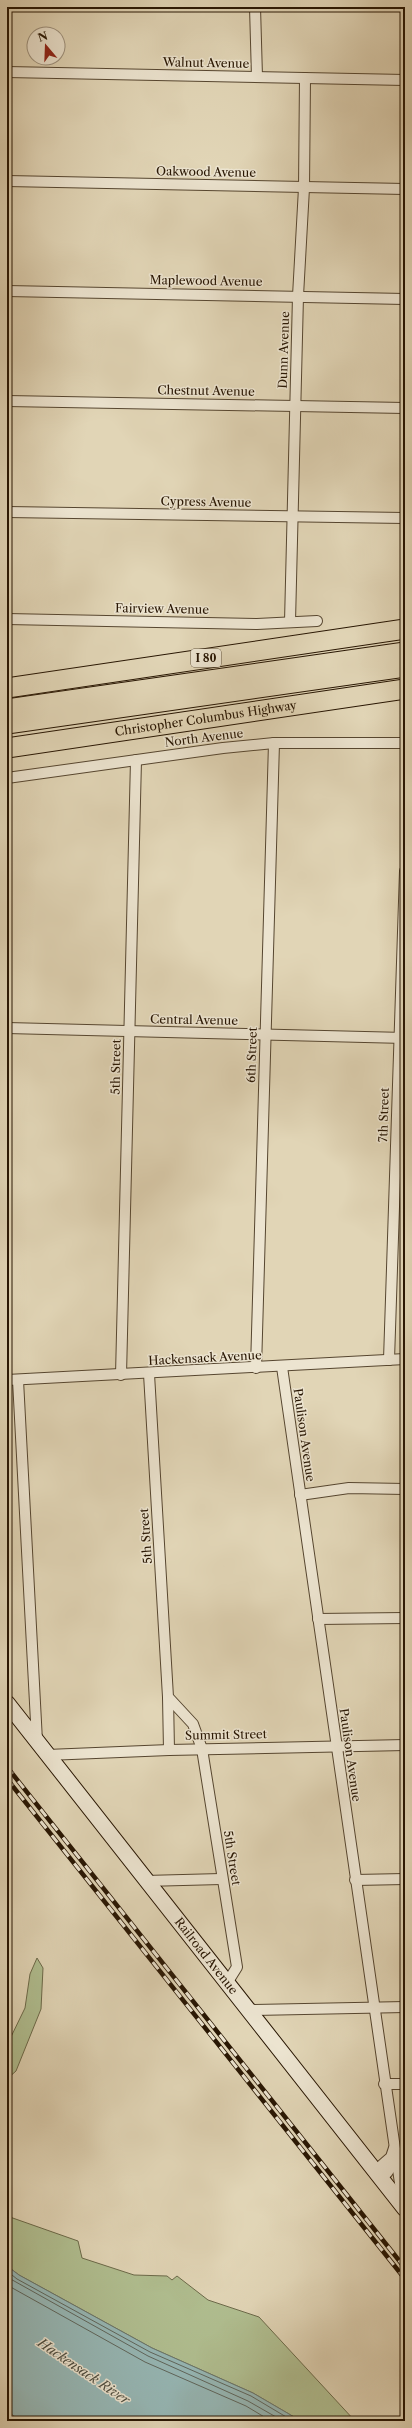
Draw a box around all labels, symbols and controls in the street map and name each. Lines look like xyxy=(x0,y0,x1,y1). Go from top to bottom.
north arrow xyxy=(26,26,66,66)
text: N xyxy=(36,28,50,45)
street label: Walnut Avenue xyxy=(162,54,250,71)
street label: Oakwood Avenue xyxy=(156,163,256,180)
street label: Maplewood Avenue xyxy=(149,272,263,289)
street label: Dunn Avenue xyxy=(275,311,292,389)
street label: Chestnut Avenue xyxy=(157,382,255,399)
street label: Cypress Avenue xyxy=(160,493,252,510)
street label: Fairview Avenue xyxy=(115,600,209,617)
road number: I 80 xyxy=(191,649,221,667)
street label: Christopher Columbus Highway xyxy=(114,697,298,739)
street label: North Avenue xyxy=(164,725,244,750)
street label: Central Avenue xyxy=(150,1011,238,1028)
street label: 6th Street xyxy=(243,1026,260,1083)
street label: 5th Street xyxy=(108,1038,123,1095)
street label: 7th Street xyxy=(375,1087,392,1143)
street label: Hackensack Avenue xyxy=(148,1347,262,1368)
street label: Paulison Avenue xyxy=(291,1387,319,1483)
street label: 5th Street xyxy=(136,1507,155,1564)
street label: Paulison Avenue xyxy=(337,1707,365,1803)
street label: Summit Street xyxy=(185,1726,268,1743)
street label: 5th Street xyxy=(221,1829,244,1887)
street label: Railroad Avenue xyxy=(172,1914,241,1997)
water label: Hackensack River xyxy=(34,2334,134,2408)

